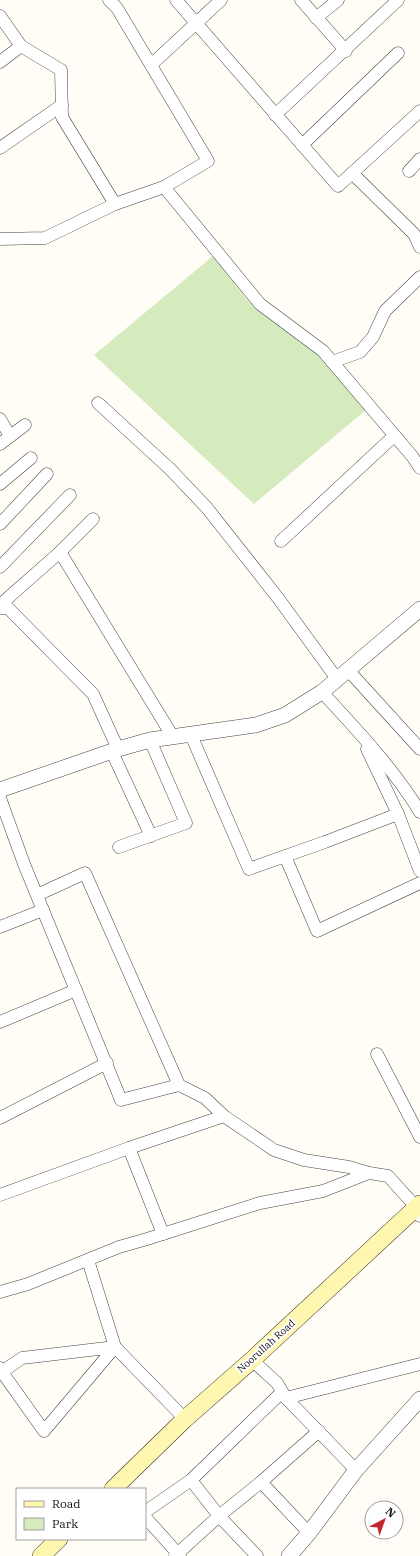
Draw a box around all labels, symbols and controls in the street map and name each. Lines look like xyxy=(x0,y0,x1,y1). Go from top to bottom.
street label: Noorullah Road xyxy=(234,1316,298,1376)
legend xyxy=(16,1488,146,1540)
text: Road xyxy=(52,1496,81,1511)
north arrow xyxy=(364,1500,404,1540)
text: N xyxy=(383,1504,399,1521)
text: Park xyxy=(52,1516,78,1531)

